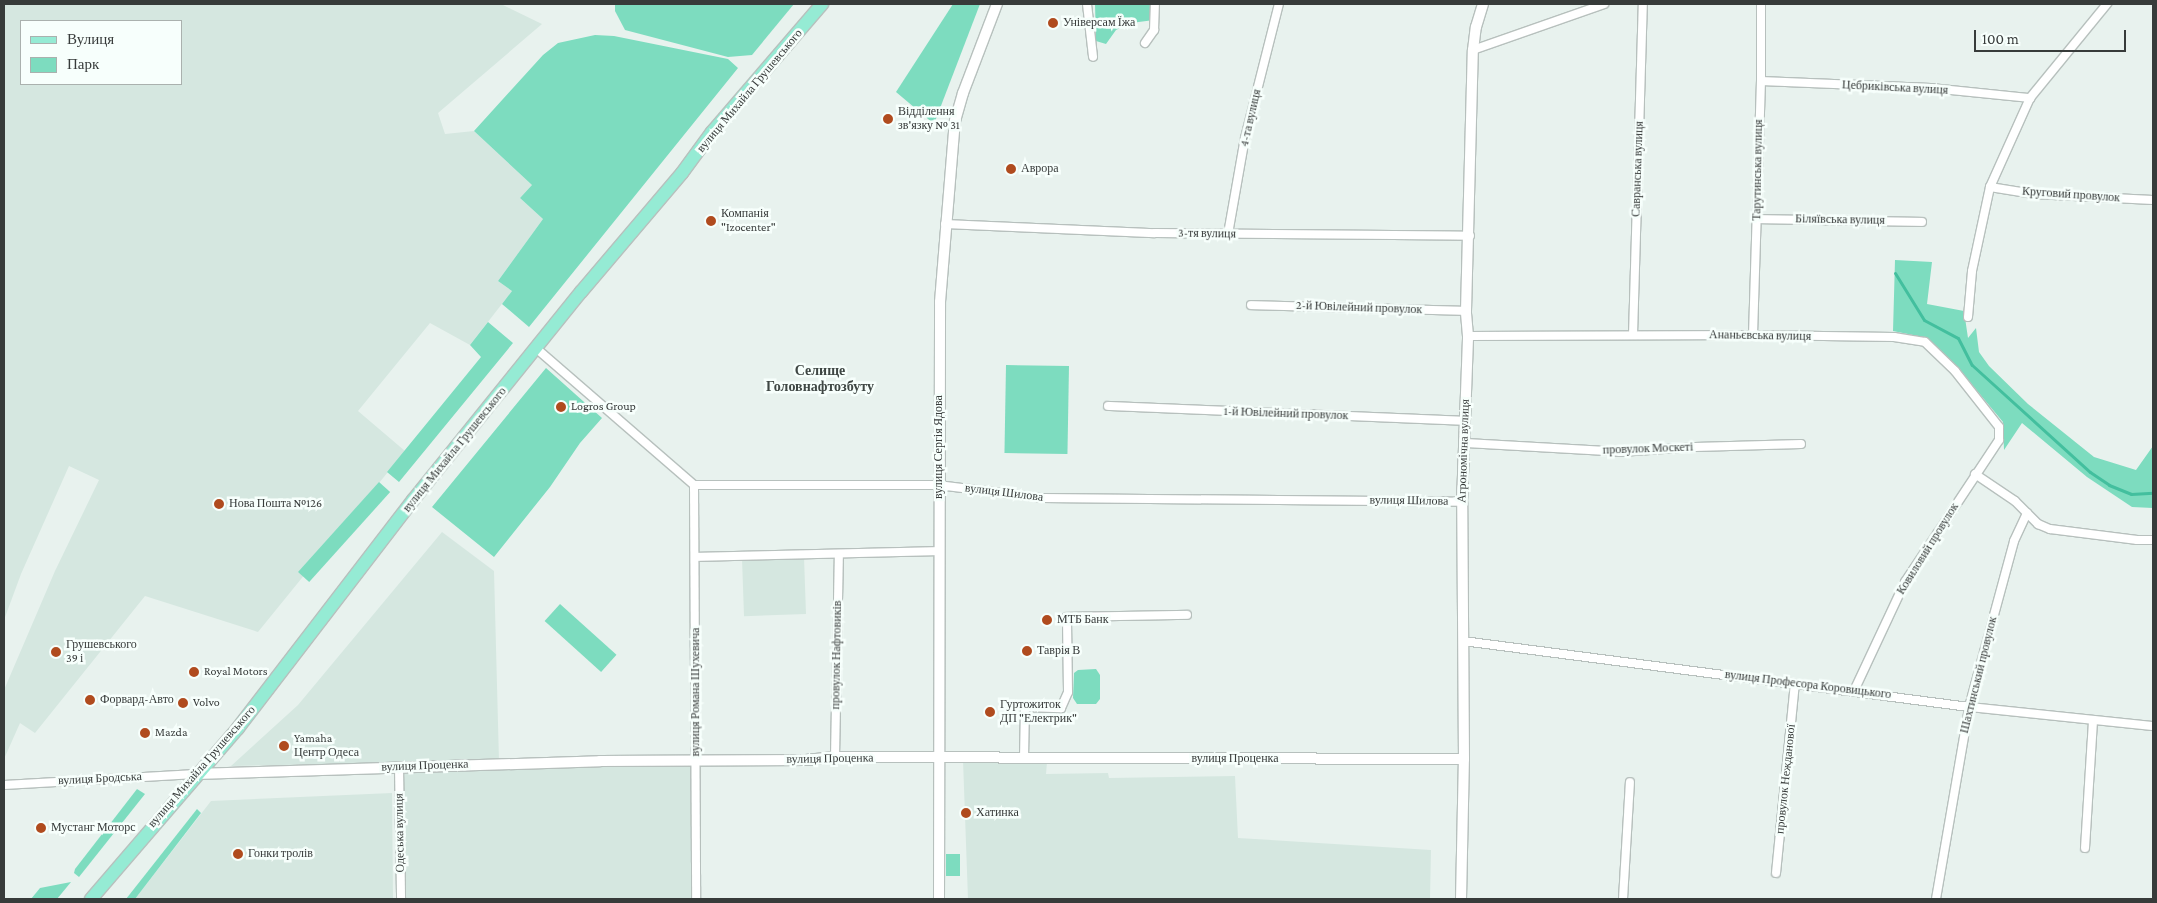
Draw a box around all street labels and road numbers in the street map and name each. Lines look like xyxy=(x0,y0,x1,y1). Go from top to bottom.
street label: вулиця Михайла Грушевського xyxy=(694,26,806,156)
street label: Цебриківська вулиця xyxy=(1842,78,1948,98)
street label: 4-та вулиця xyxy=(1237,88,1265,148)
street label: Тарутинська вулиця xyxy=(1750,119,1766,221)
street label: Савранська вулиця xyxy=(1629,121,1647,217)
street label: Круговий провулок xyxy=(2022,184,2120,206)
street label: Біляївська вулиця xyxy=(1795,212,1885,228)
street label: 3-тя вулиця xyxy=(1178,226,1236,242)
street label: 2-й Ювілейний провулок xyxy=(1296,299,1422,317)
street label: Ананьєвська вулиця xyxy=(1709,328,1811,344)
street label: вулиця Михайла Грушевського xyxy=(400,385,510,515)
street label: вулиця Сергія Ядова xyxy=(932,395,946,499)
street label: Агрономічна вулиця xyxy=(1455,399,1473,503)
street label: 1-й Ювілейний провулок xyxy=(1223,405,1349,423)
street label: провулок Москеті xyxy=(1602,440,1694,458)
street label: вулиця Шилова xyxy=(964,481,1044,505)
street label: вулиця Шилова xyxy=(1370,493,1448,509)
street label: Ковиловий провулок xyxy=(1894,501,1962,597)
street label: провулок Нафтовиків xyxy=(829,600,845,710)
street label: Шахтинський провулок xyxy=(1958,615,2000,735)
street label: вулиця Романа Шухевича xyxy=(689,628,703,756)
street label: вулиця Професора Коровицького xyxy=(1724,668,1892,702)
street label: вулиця Михайла Грушевського xyxy=(145,703,259,831)
street label: провулок Нежданової xyxy=(1773,723,1799,835)
street label: вулиця Проценка xyxy=(786,751,874,767)
street label: вулиця Проценка xyxy=(1191,752,1279,766)
street label: вулиця Проценка xyxy=(381,757,469,775)
street label: вулиця Бродська xyxy=(58,770,142,788)
street label: Одеська вулиця xyxy=(392,793,408,873)

